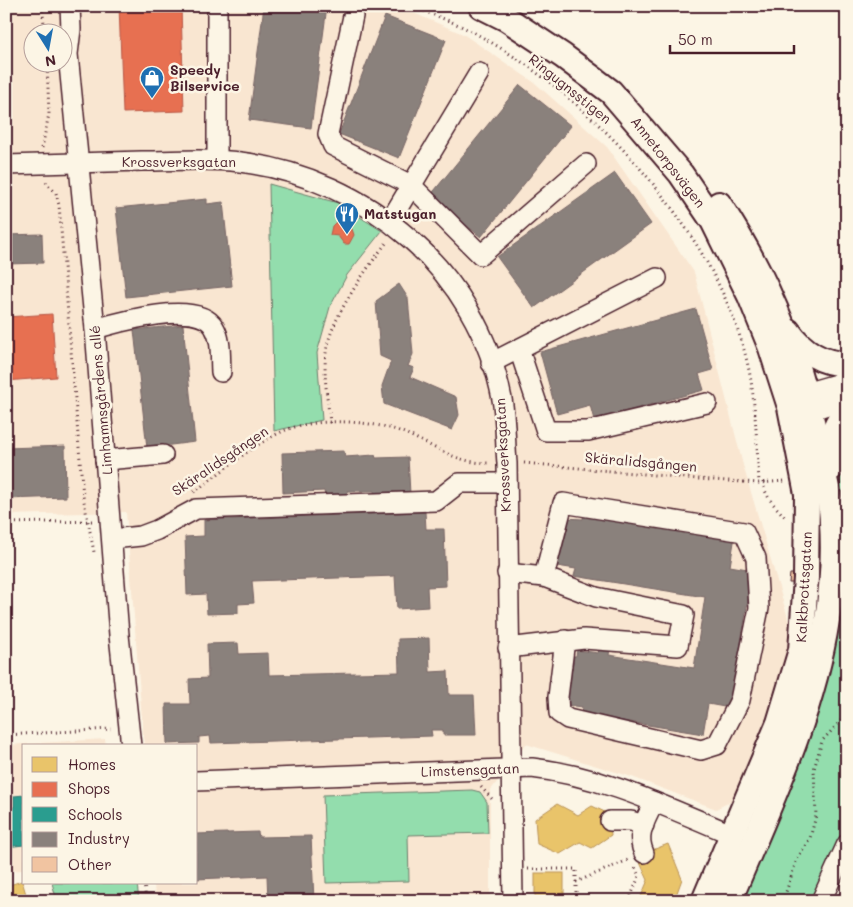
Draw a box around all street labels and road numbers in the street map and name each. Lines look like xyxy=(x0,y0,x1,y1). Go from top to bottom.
street label: Ringugnsstigen xyxy=(525,49,616,128)
street label: Annetorpsvägen xyxy=(627,112,710,211)
street label: Krossverksgatan xyxy=(122,152,236,171)
street label: Limhamnsgårdens allé xyxy=(85,324,117,476)
street label: Krossverksgatan xyxy=(490,397,515,513)
street label: Skäralidsgången xyxy=(168,421,272,500)
street label: Skäralidsgången xyxy=(584,447,698,476)
street label: Kalkbrottsgatan xyxy=(791,531,816,643)
street label: Limstensgatan xyxy=(420,758,520,781)

